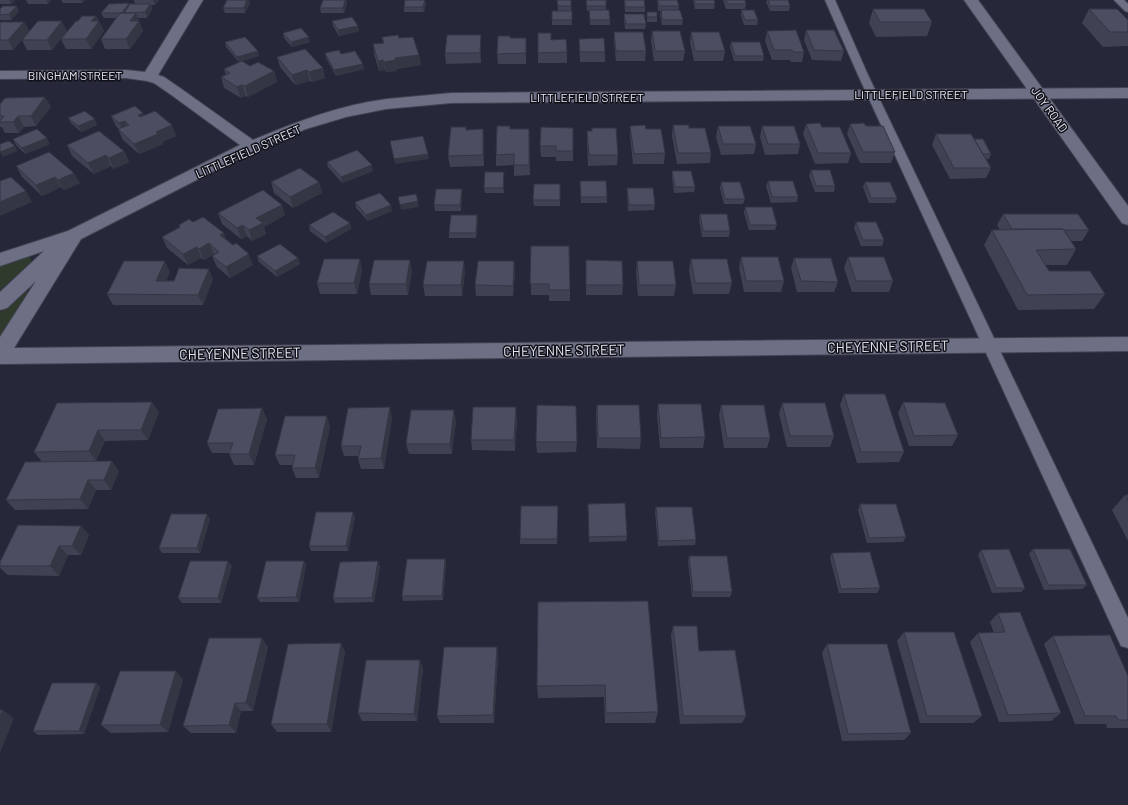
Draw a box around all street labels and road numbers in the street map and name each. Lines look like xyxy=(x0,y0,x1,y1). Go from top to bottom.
street label: BINGHAM STREET xyxy=(28,68,122,82)
street label: JOY ROAD xyxy=(1029,84,1071,134)
street label: LITTLEFIELD STREET xyxy=(854,87,968,101)
street label: LITTLEFIELD STREET xyxy=(530,90,644,104)
street label: LITTLEFIELD STREET xyxy=(193,121,303,181)
street label: CHEYENNE STREET xyxy=(827,336,949,356)
street label: CHEYENNE STREET xyxy=(503,340,625,360)
street label: CHEYENNE STREET xyxy=(179,343,301,363)

